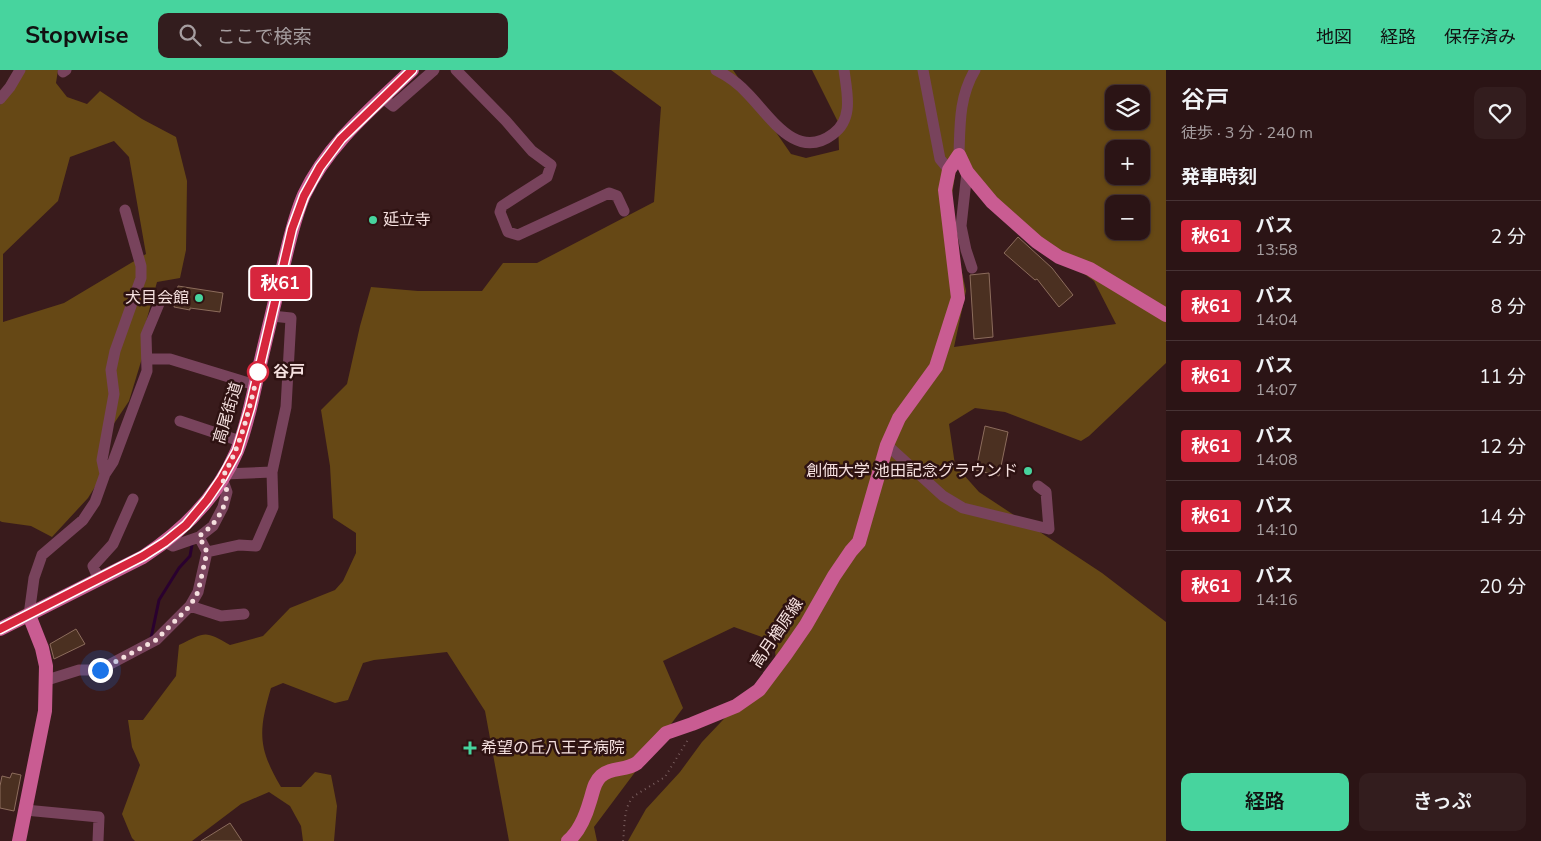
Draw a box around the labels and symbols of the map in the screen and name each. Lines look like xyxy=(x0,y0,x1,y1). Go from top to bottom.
place label: 延立寺 xyxy=(383,209,431,231)
marker: 延立寺 xyxy=(367,214,379,226)
line badge: 秋61 xyxy=(251,267,309,299)
place label: 犬目会館 xyxy=(125,287,189,309)
marker: 犬目会館 xyxy=(193,292,205,304)
marker: 谷戸 xyxy=(247,361,269,383)
place label: 谷戸 xyxy=(273,361,305,383)
street label: 高尾街道 xyxy=(208,379,248,447)
place label: 創価大学 池田記念グラウンド xyxy=(806,460,1018,482)
marker: 創価大学 池田記念グラウンド xyxy=(1022,465,1034,477)
street label: 高月楢原線 xyxy=(746,594,808,672)
your location xyxy=(88,658,113,683)
place label: 希望の丘八王子病院 xyxy=(481,737,625,759)
marker: 希望の丘八王子病院 xyxy=(463,741,477,755)

